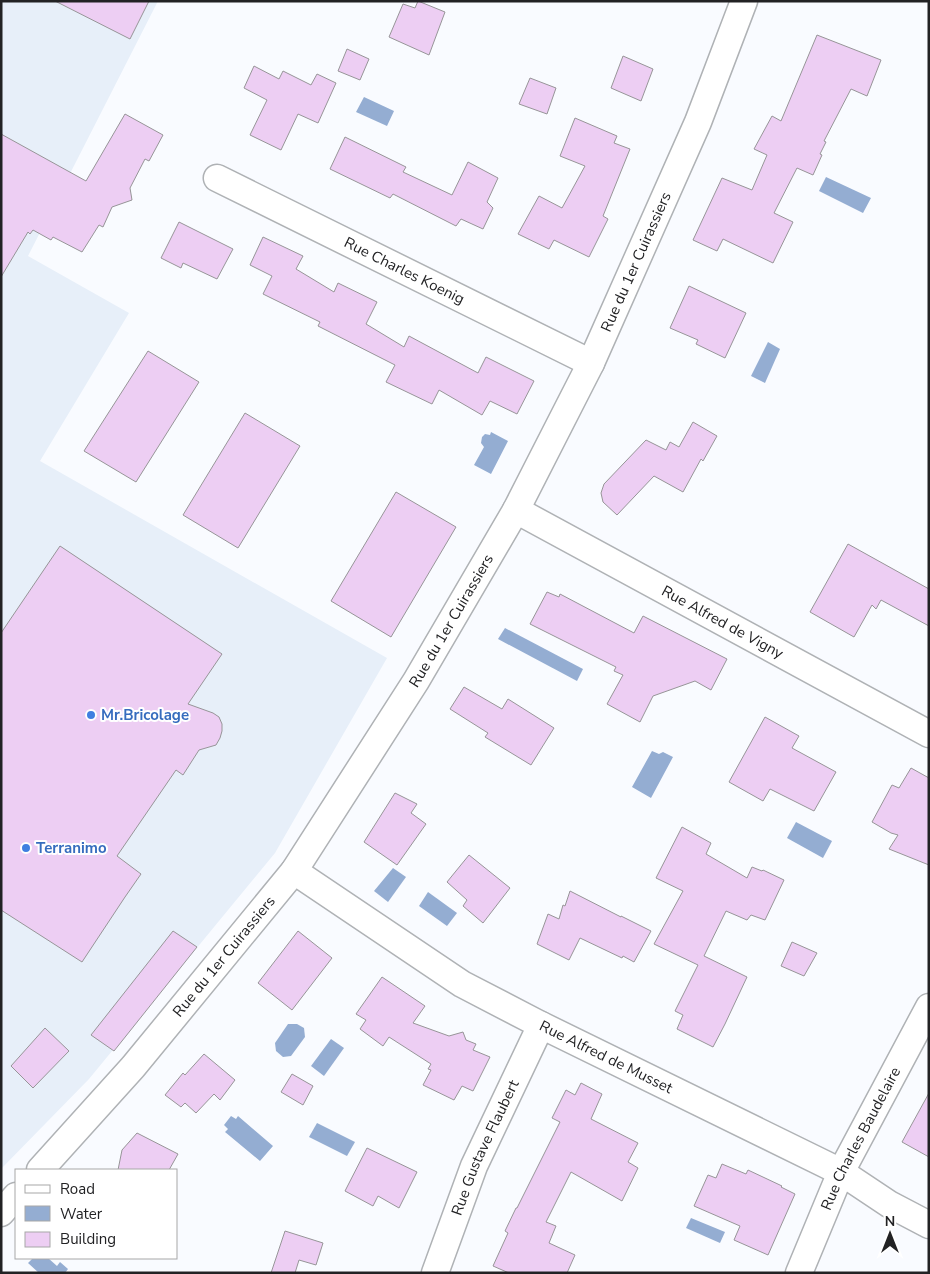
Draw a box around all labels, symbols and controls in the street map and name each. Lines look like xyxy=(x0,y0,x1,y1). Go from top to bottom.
street label: Rue du 1er Cuirassiers xyxy=(596,189,676,335)
street label: Rue Charles Koenig xyxy=(341,232,468,309)
street label: Rue du 1er Cuirassiers xyxy=(404,550,498,691)
street label: Rue Alfred de Vigny xyxy=(658,581,787,663)
place label: Mr.Bricolage xyxy=(101,705,189,725)
marker: Mr.Bricolage xyxy=(85,709,97,721)
place label: Terranimo xyxy=(36,838,107,858)
marker: Terranimo xyxy=(20,842,32,854)
street label: Rue du 1er Cuirassiers xyxy=(168,892,280,1021)
street label: Rue Alfred de Musset xyxy=(536,1016,677,1098)
street label: Rue Charles Baudelaire xyxy=(816,1063,905,1213)
street label: Rue Gustave Flaubert xyxy=(447,1076,524,1218)
legend xyxy=(15,1169,178,1259)
text: Road xyxy=(60,1179,95,1199)
text: Water xyxy=(60,1204,103,1224)
north arrow xyxy=(865,1209,915,1259)
text: N xyxy=(885,1212,895,1231)
text: Building xyxy=(60,1229,116,1249)

